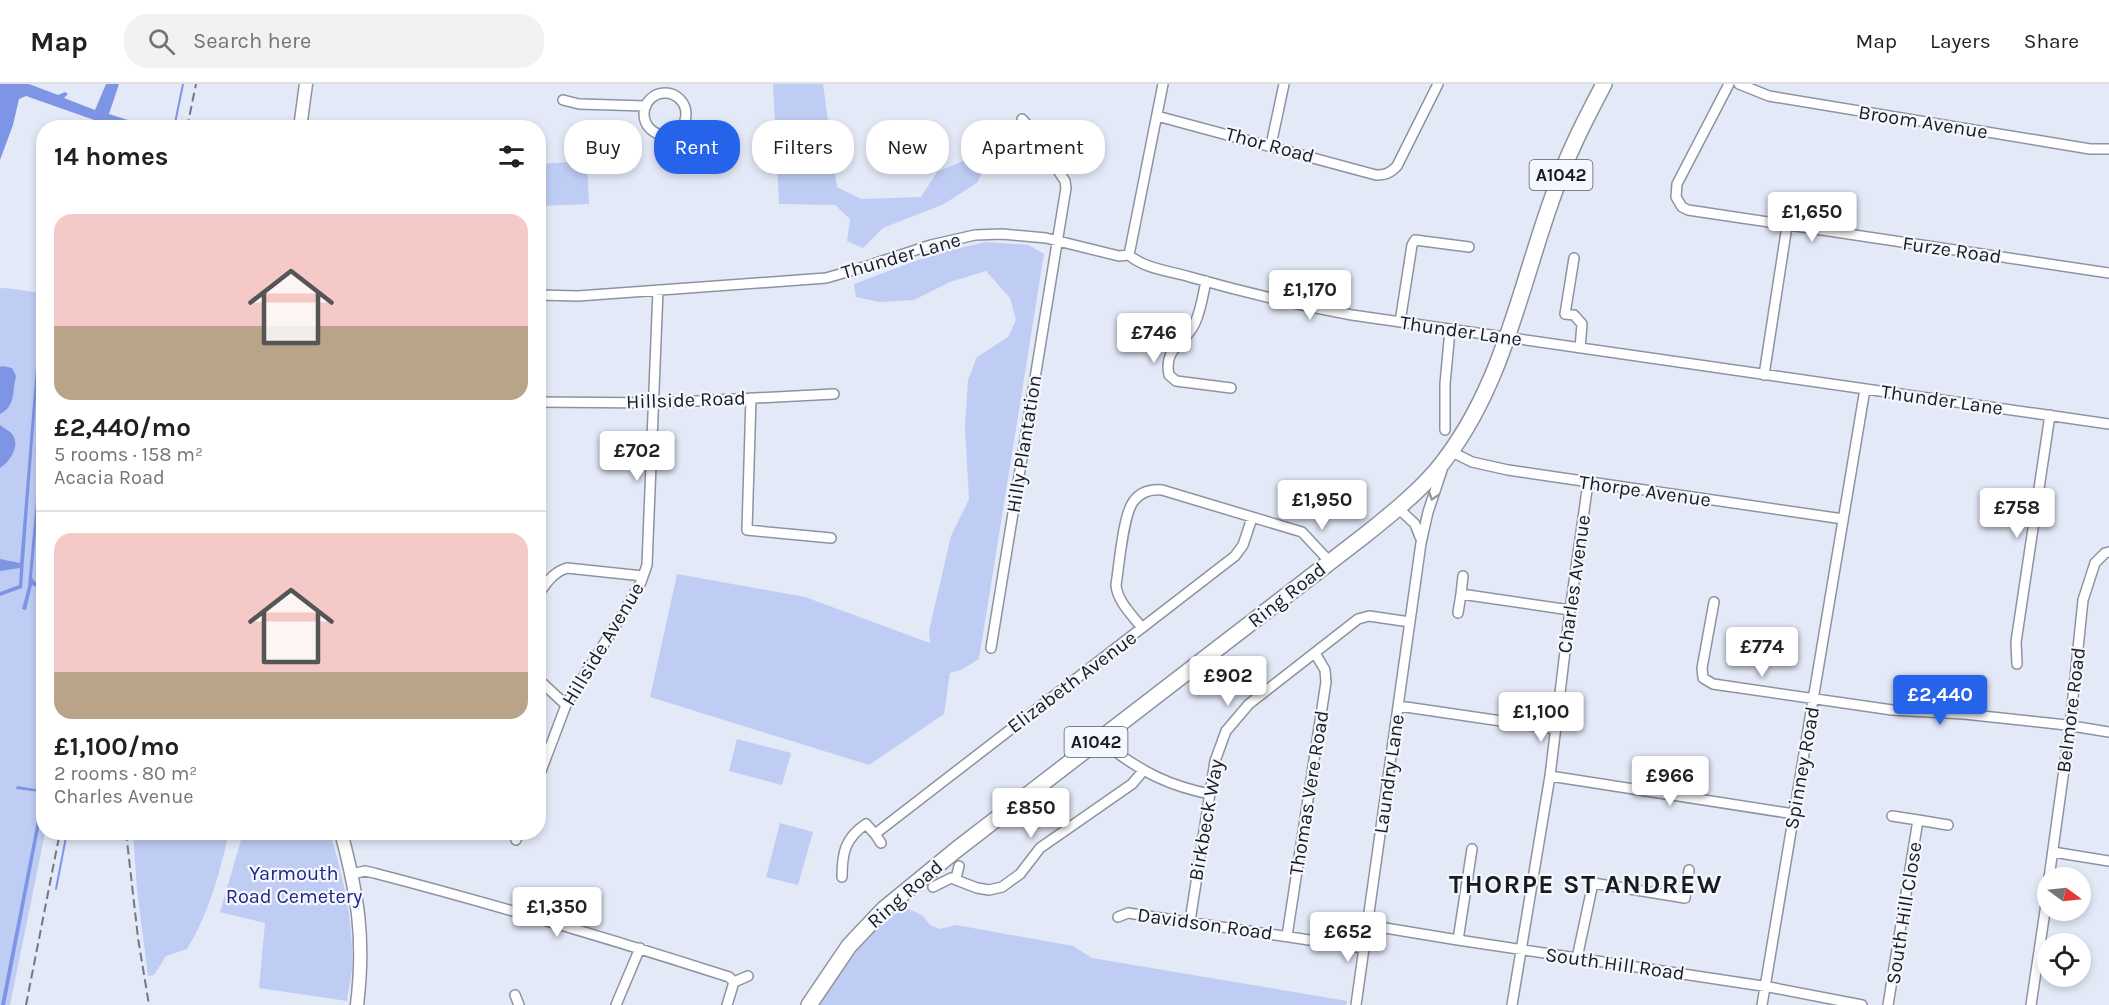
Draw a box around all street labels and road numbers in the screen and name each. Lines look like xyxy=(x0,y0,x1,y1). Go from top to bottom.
street label: Broom Avenue xyxy=(1857,100,1989,144)
street label: Thor Road xyxy=(1223,122,1317,168)
road number: A1042 xyxy=(1530,160,1592,190)
street label: Thunder Lane xyxy=(839,228,963,284)
street label: Furze Road xyxy=(1901,232,2003,268)
street label: Thunder Lane xyxy=(1398,311,1524,351)
street label: Hilly Plantation xyxy=(1002,373,1046,515)
street label: Thunder Lane xyxy=(1879,380,2005,420)
street label: Hillside Road xyxy=(626,386,746,414)
street label: Thorpe Avenue xyxy=(1578,470,1712,512)
street label: Charles Avenue xyxy=(1553,513,1595,655)
street label: Ring Road xyxy=(1244,558,1330,632)
street label: Hillside Avenue xyxy=(557,578,649,710)
street label: Elizabeth Avenue xyxy=(1003,626,1141,738)
street label: Belmore Road xyxy=(2052,646,2090,774)
street label: Spinney Road xyxy=(1780,705,1824,831)
street label: Thomas Vere Road xyxy=(1285,709,1333,877)
street label: Laundry Lane xyxy=(1369,713,1409,835)
road number: A1042 xyxy=(1064,727,1128,757)
street label: Birkbeck Way xyxy=(1184,757,1228,883)
street label: South Hill Close xyxy=(1881,840,1927,986)
street label: Ring Road xyxy=(863,855,947,933)
street label: Davidson Road xyxy=(1136,903,1274,945)
street label: South Hill Road xyxy=(1544,943,1686,985)

